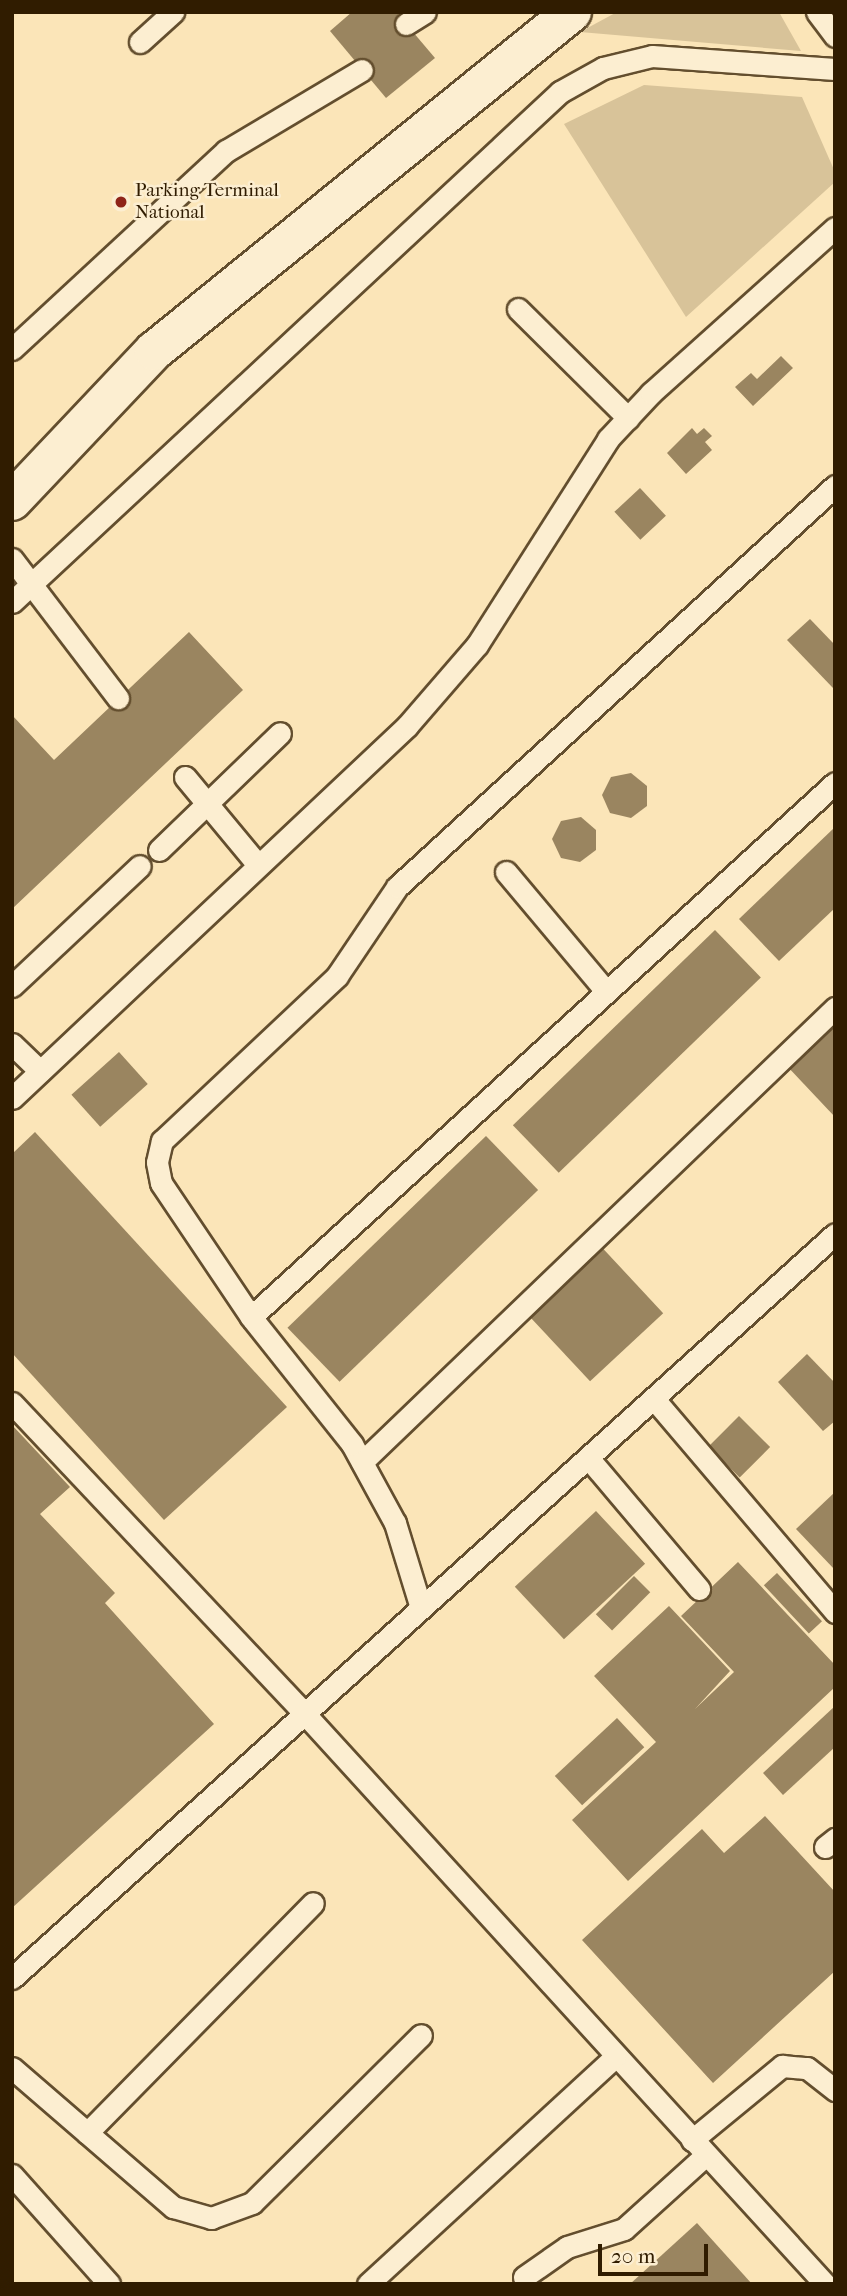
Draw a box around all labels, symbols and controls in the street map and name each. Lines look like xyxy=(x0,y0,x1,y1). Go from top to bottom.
place label: Parking Terminal National xyxy=(135,180,279,224)
marker: Parking Terminal National xyxy=(113,194,129,210)
scale bar xyxy=(602,2230,712,2274)
text: 20 m xyxy=(611,2244,655,2268)

